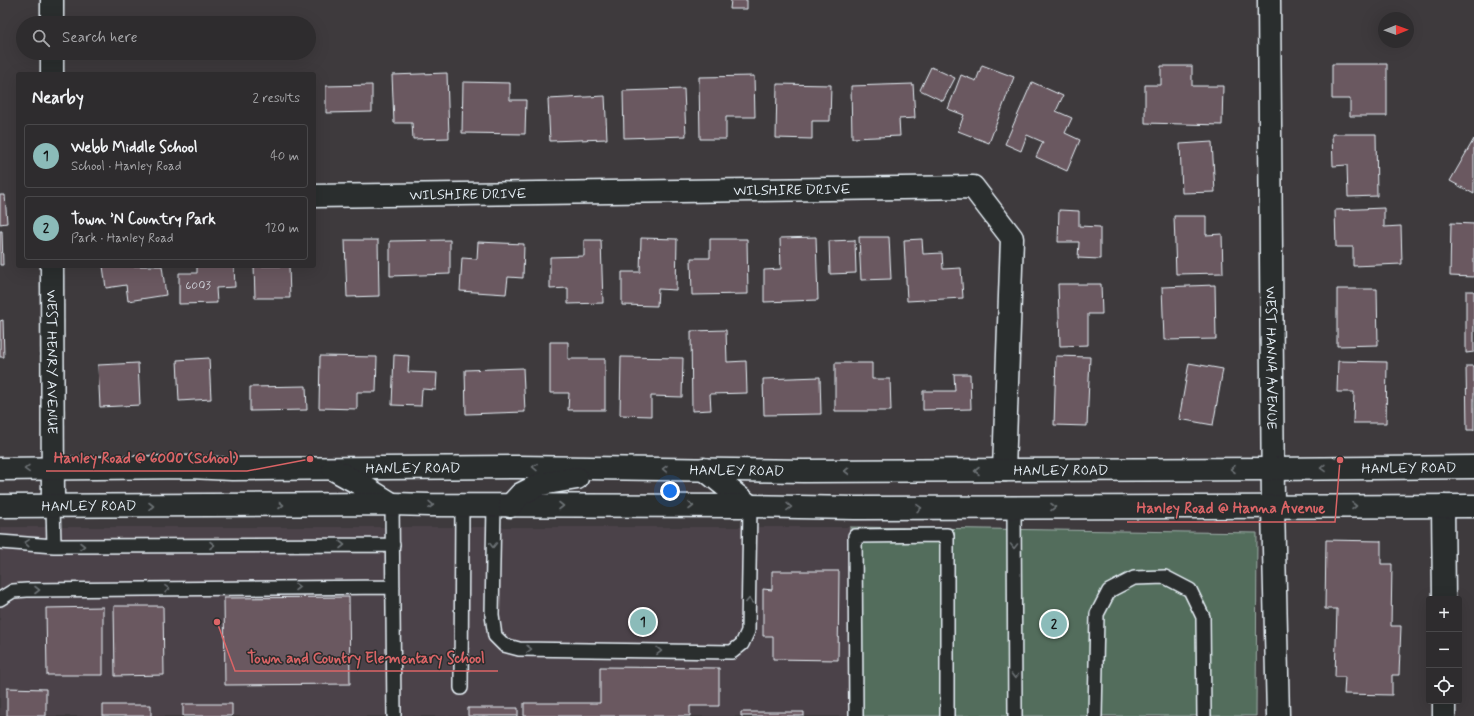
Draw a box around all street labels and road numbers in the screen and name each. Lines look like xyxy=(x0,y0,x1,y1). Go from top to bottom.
street label: WILSHIRE DRIVE xyxy=(733,181,851,200)
street label: WILSHIRE DRIVE xyxy=(409,185,527,205)
street label: WEST HANNA AVENUE xyxy=(1261,286,1280,430)
street label: WEST HENRY AVENUE xyxy=(42,290,61,434)
street label: HANLEY ROAD xyxy=(365,459,460,478)
street label: HANLEY ROAD xyxy=(1361,459,1456,478)
street label: HANLEY ROAD xyxy=(689,461,784,481)
street label: HANLEY ROAD xyxy=(1013,462,1108,480)
street label: HANLEY ROAD xyxy=(41,497,137,516)

